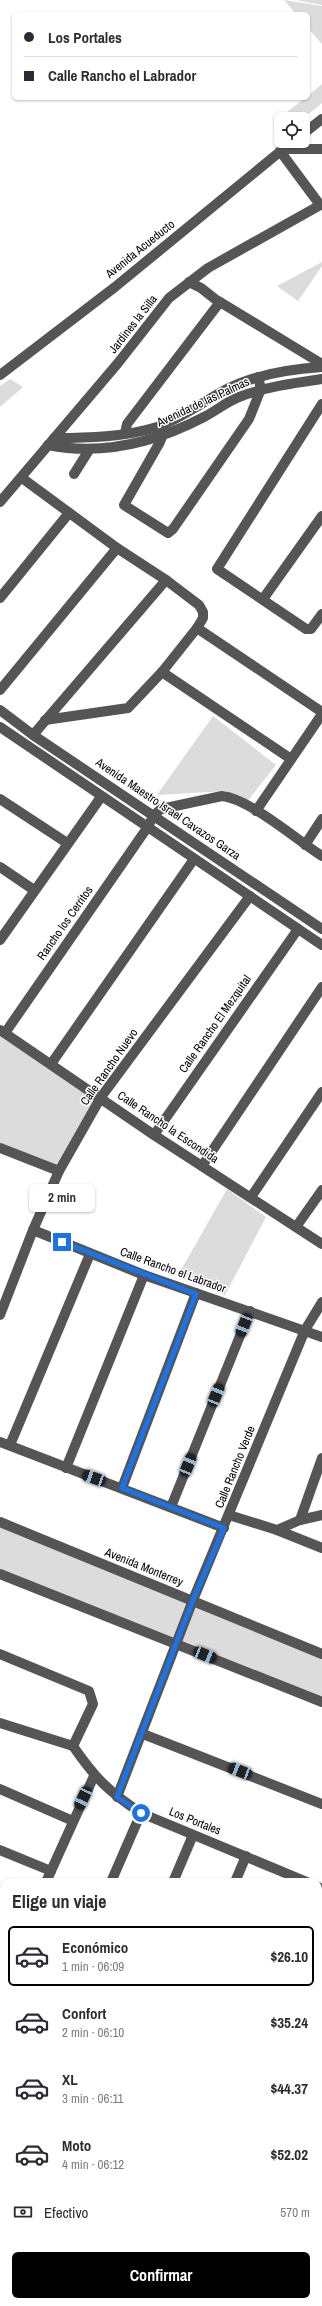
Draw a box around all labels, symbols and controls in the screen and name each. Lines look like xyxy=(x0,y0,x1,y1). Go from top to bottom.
text: Los Portales xyxy=(48,27,122,48)
text: Calle Rancho el Labrador xyxy=(48,65,196,86)
map controls xyxy=(274,112,310,148)
button: locate xyxy=(274,112,310,148)
street label: Avenida Acueducto xyxy=(101,216,178,282)
street label: Jardines la Silla xyxy=(105,291,161,357)
street label: Avenida de las Palmas xyxy=(153,373,252,431)
street label: Avenida Maestro Israel Cavazos Garza xyxy=(92,754,244,864)
street label: Rancho los Cerritos xyxy=(34,883,97,963)
street label: Calle Rancho El Mezquital xyxy=(175,972,255,1076)
street label: Calle Rancho Nuevo xyxy=(77,1025,141,1109)
street label: Calle Rancho la Escondida xyxy=(114,1087,222,1167)
callout: 2 min xyxy=(29,1184,95,1212)
text: 2 min xyxy=(48,1189,76,1206)
route end xyxy=(53,1233,71,1251)
street label: Calle Rancho el Labrador xyxy=(118,1243,229,1297)
car xyxy=(234,1312,254,1338)
car xyxy=(206,1382,226,1408)
street label: Calle Rancho Verde xyxy=(211,1423,259,1511)
car xyxy=(178,1452,198,1478)
car xyxy=(81,1468,107,1488)
street label: Avenida Monterrey xyxy=(102,1544,186,1590)
car xyxy=(192,1645,218,1665)
car xyxy=(227,1761,253,1781)
car xyxy=(72,1785,94,1811)
street label: Los Portales xyxy=(167,1803,223,1839)
route start xyxy=(132,1804,150,1822)
text: Elige un viaje xyxy=(12,1889,106,1914)
text: Económico xyxy=(62,1937,128,1958)
icon: car xyxy=(14,1938,50,1974)
text: $26.10 xyxy=(270,1946,308,1967)
text: 1 min · 06:09 xyxy=(62,1958,124,1975)
text: Confort xyxy=(62,2003,106,2024)
icon: car xyxy=(14,2004,50,2040)
text: $35.24 xyxy=(270,2012,308,2033)
text: 2 min · 06:10 xyxy=(62,2024,124,2041)
text: XL xyxy=(62,2069,78,2090)
icon: car xyxy=(14,2070,50,2106)
text: $44.37 xyxy=(270,2078,308,2099)
text: 3 min · 06:11 xyxy=(62,2090,123,2107)
text: Moto xyxy=(62,2135,91,2156)
icon: car xyxy=(14,2136,50,2172)
text: $52.02 xyxy=(270,2144,308,2165)
text: 4 min · 06:12 xyxy=(62,2156,124,2173)
icon: cash xyxy=(12,2201,34,2223)
text: Efectivo xyxy=(44,2202,88,2223)
text: 570 m xyxy=(280,2204,310,2221)
button: Confirmar xyxy=(12,2252,310,2298)

